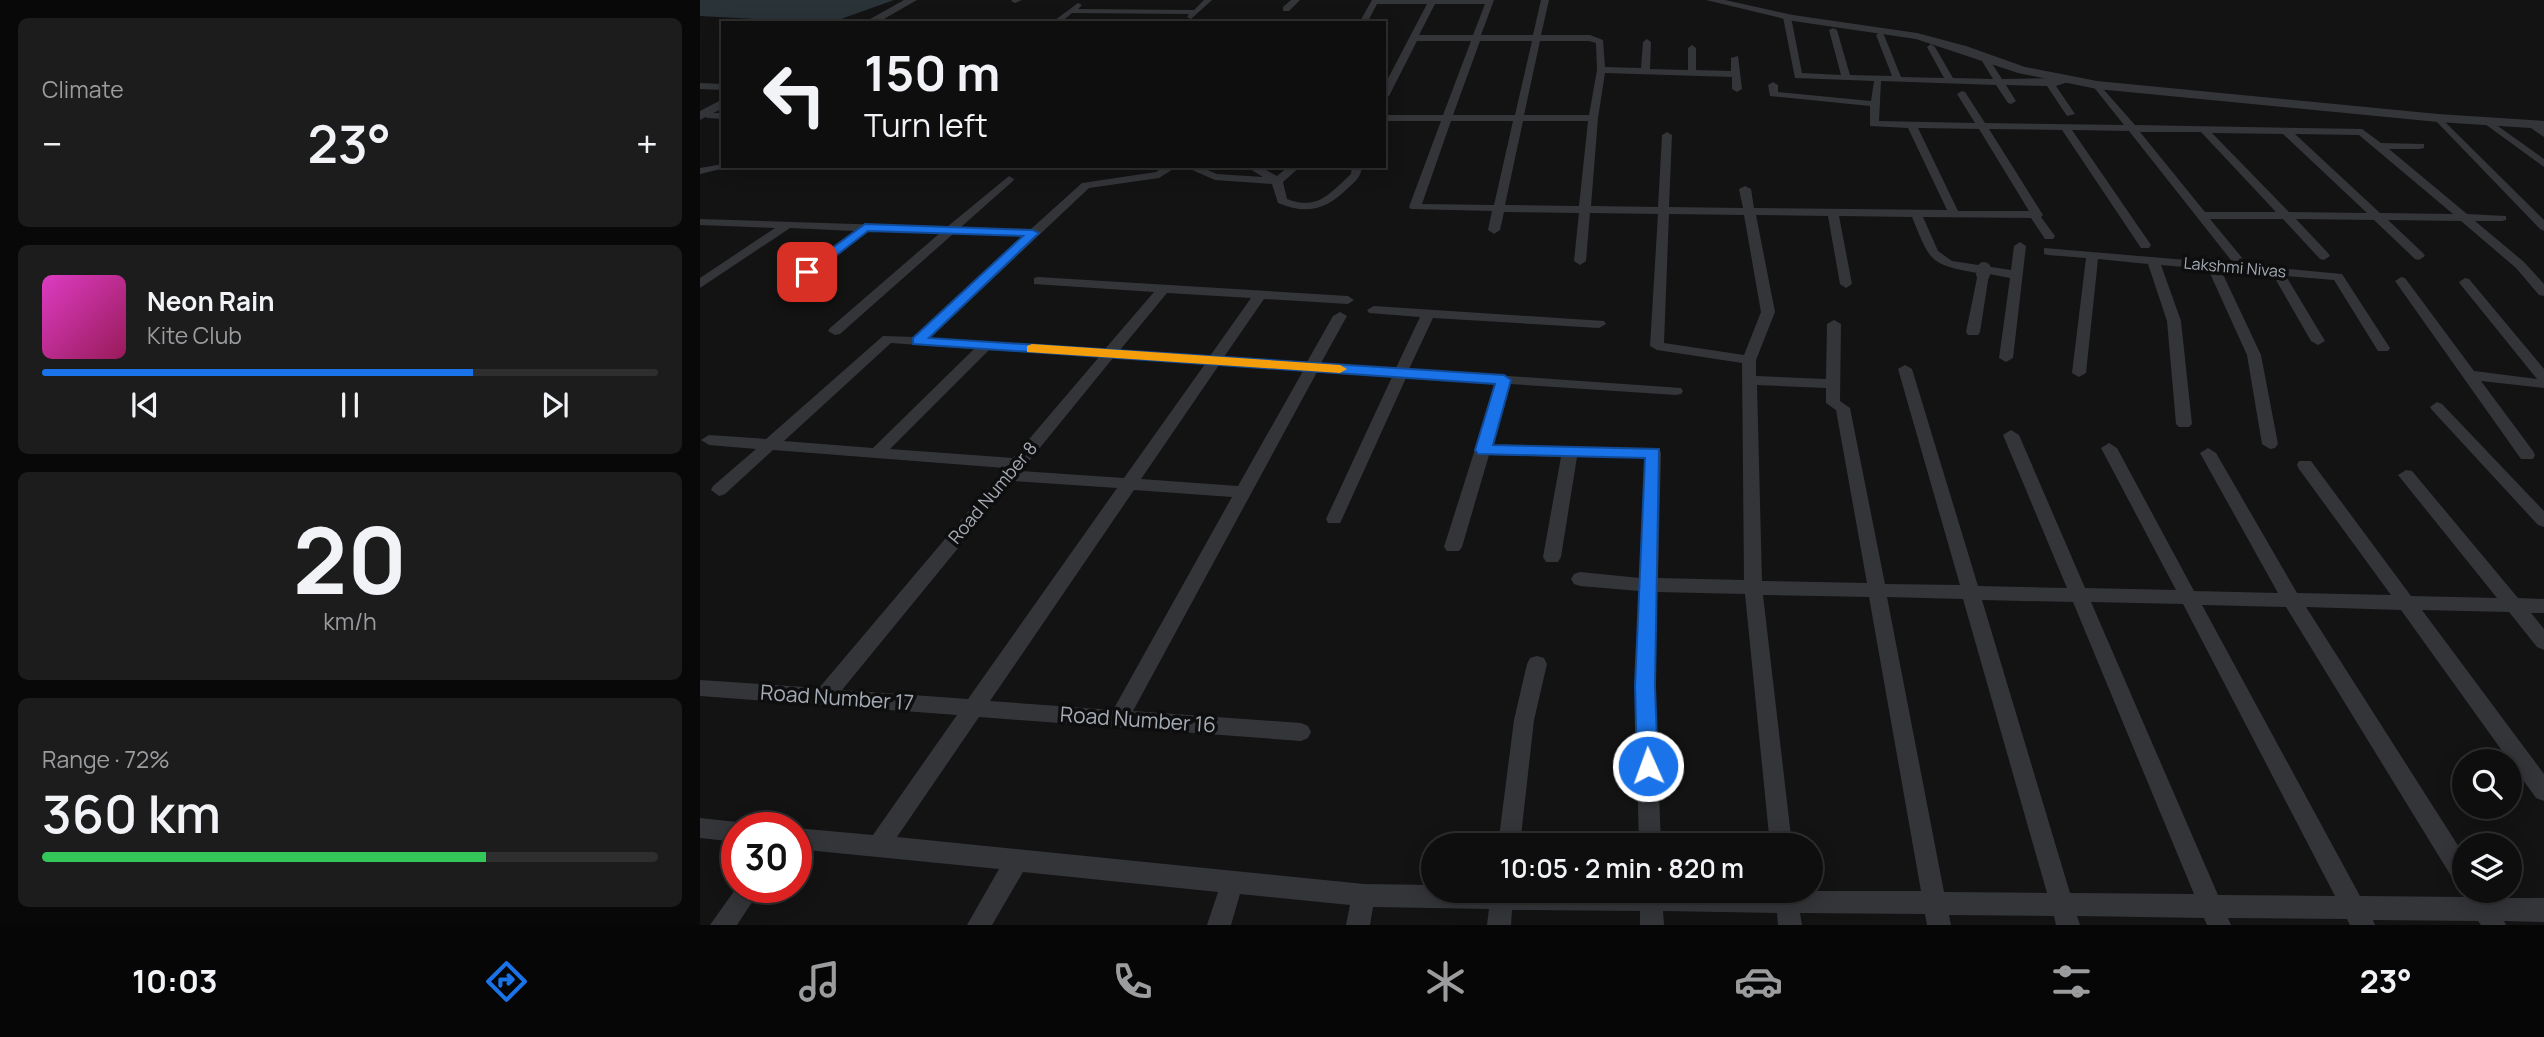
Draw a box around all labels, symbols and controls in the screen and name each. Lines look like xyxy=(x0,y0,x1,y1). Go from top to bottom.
text: 150 m xyxy=(864,39,1000,106)
icon: left xyxy=(749,49,840,140)
text: Climate xyxy=(42,73,124,105)
text: Turn left xyxy=(864,103,988,147)
text: 23° xyxy=(307,108,391,179)
text: − xyxy=(42,117,63,169)
text: + xyxy=(636,117,658,169)
pin xyxy=(777,242,837,302)
street label: Lakshmi Nivas xyxy=(2183,252,2287,282)
icon: arrive xyxy=(788,253,826,291)
text: Neon Rain xyxy=(147,283,275,319)
text: Kite Club xyxy=(147,319,242,351)
icon: previous xyxy=(126,386,164,424)
icon: pause xyxy=(331,386,369,424)
icon: next xyxy=(536,386,574,424)
street label: Road Number 8 xyxy=(942,436,1042,548)
text: 20 xyxy=(293,497,407,621)
text: km/h xyxy=(323,605,377,637)
street label: Road Number 17 xyxy=(759,678,915,716)
street label: Road Number 16 xyxy=(1059,700,1217,738)
position arrow xyxy=(1611,729,1685,803)
text: Range · 72% xyxy=(42,743,170,775)
map controls xyxy=(2452,749,2522,903)
button: search xyxy=(2452,749,2522,819)
text: 360 km xyxy=(42,778,221,849)
speed limit sign: 30 xyxy=(721,812,812,903)
button: layers xyxy=(2452,833,2522,903)
text: 10:05 · 2 min · 820 m xyxy=(1500,850,1744,886)
icon: directions xyxy=(482,957,531,1006)
icon: music xyxy=(795,957,844,1006)
icon: phone xyxy=(1108,957,1157,1006)
icon: climate xyxy=(1421,957,1470,1006)
icon: car xyxy=(1734,957,1783,1006)
icon: filters xyxy=(2047,957,2096,1006)
text: 10:03 xyxy=(132,959,218,1003)
text: 23° xyxy=(2360,959,2412,1003)

